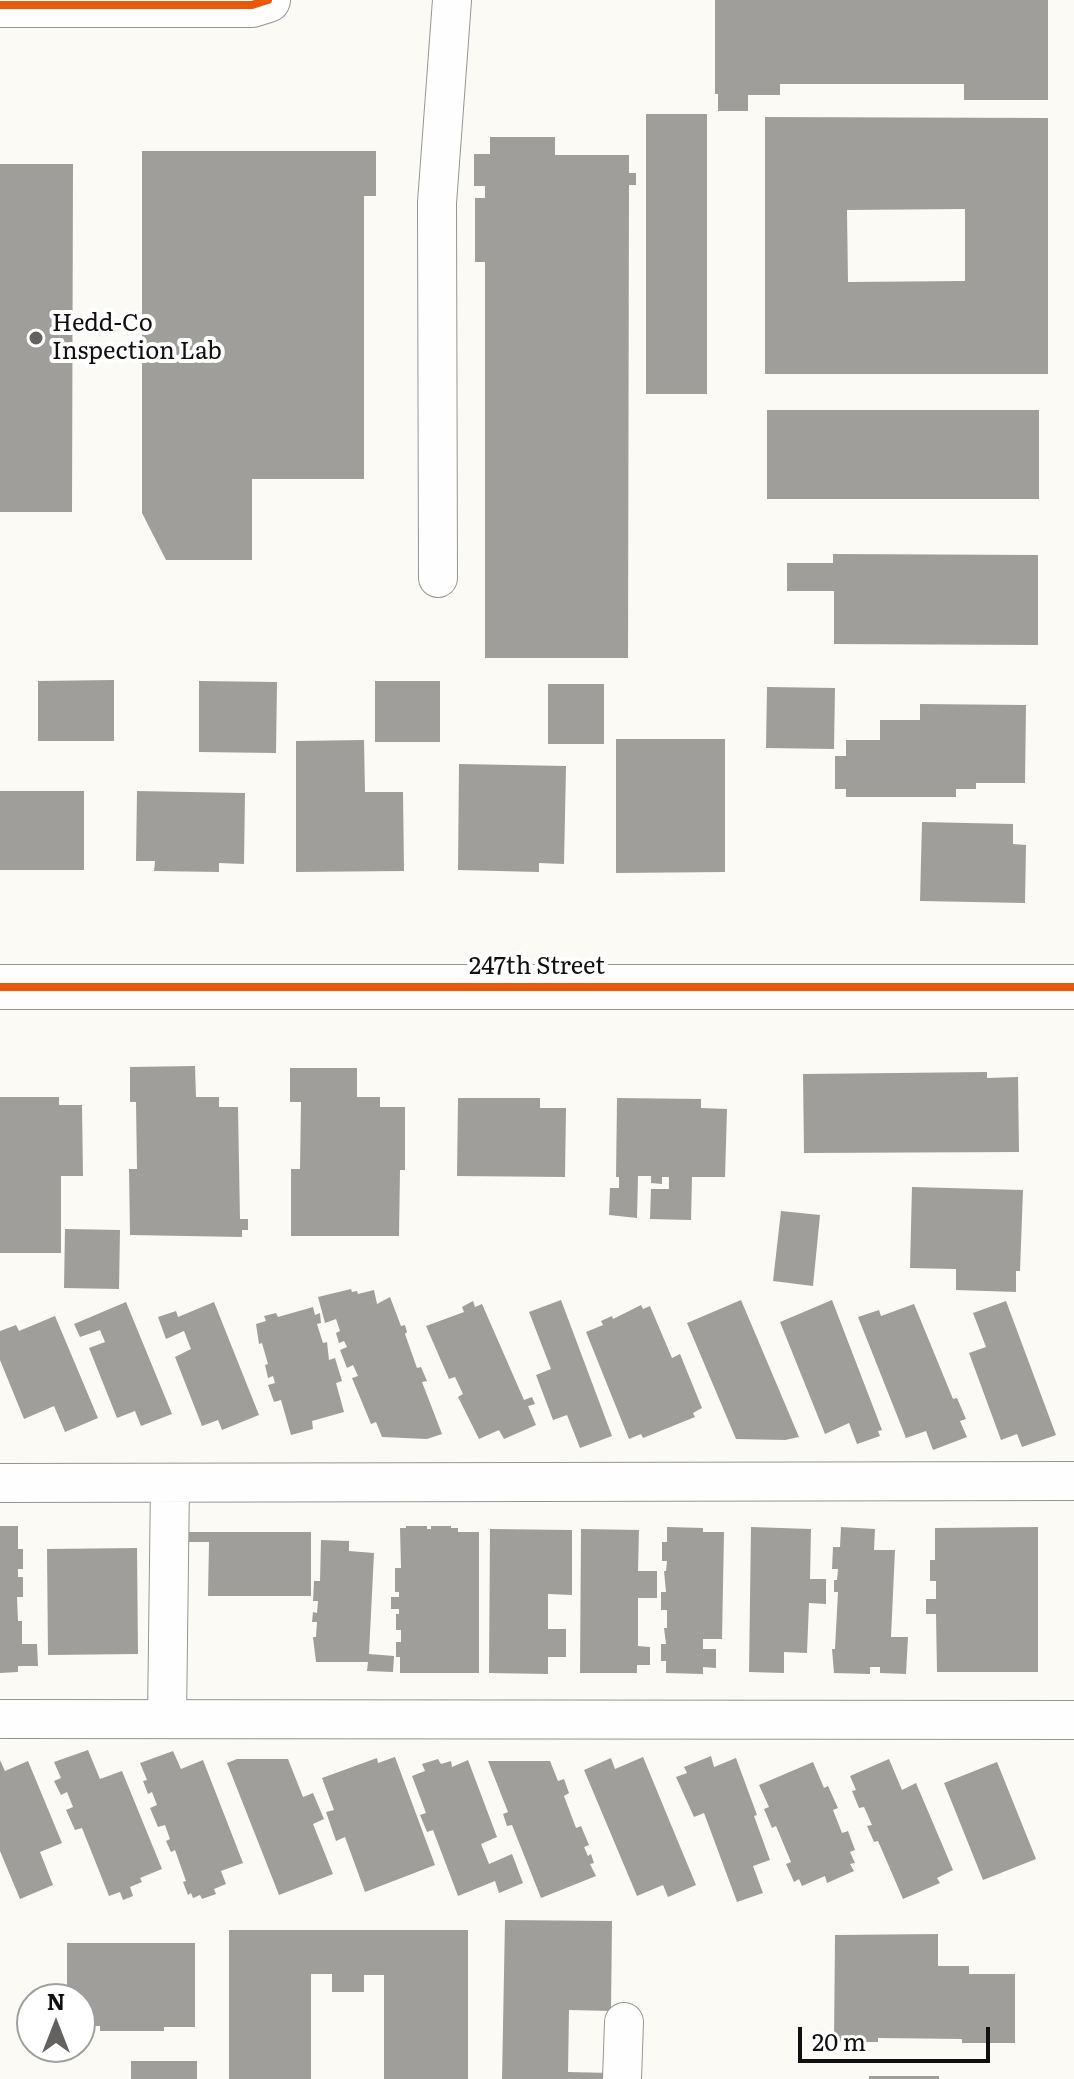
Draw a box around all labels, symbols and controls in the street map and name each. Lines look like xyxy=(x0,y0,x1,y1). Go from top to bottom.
place label: Hedd-Co Inspection Lab xyxy=(52,310,222,366)
marker: Hedd-Co Inspection Lab xyxy=(27,329,45,347)
street label: 247th Street xyxy=(469,953,605,981)
north arrow xyxy=(16,1983,96,2063)
text: N xyxy=(47,1984,65,2017)
scale bar xyxy=(802,2011,994,2061)
text: 20 m xyxy=(812,2023,866,2058)

